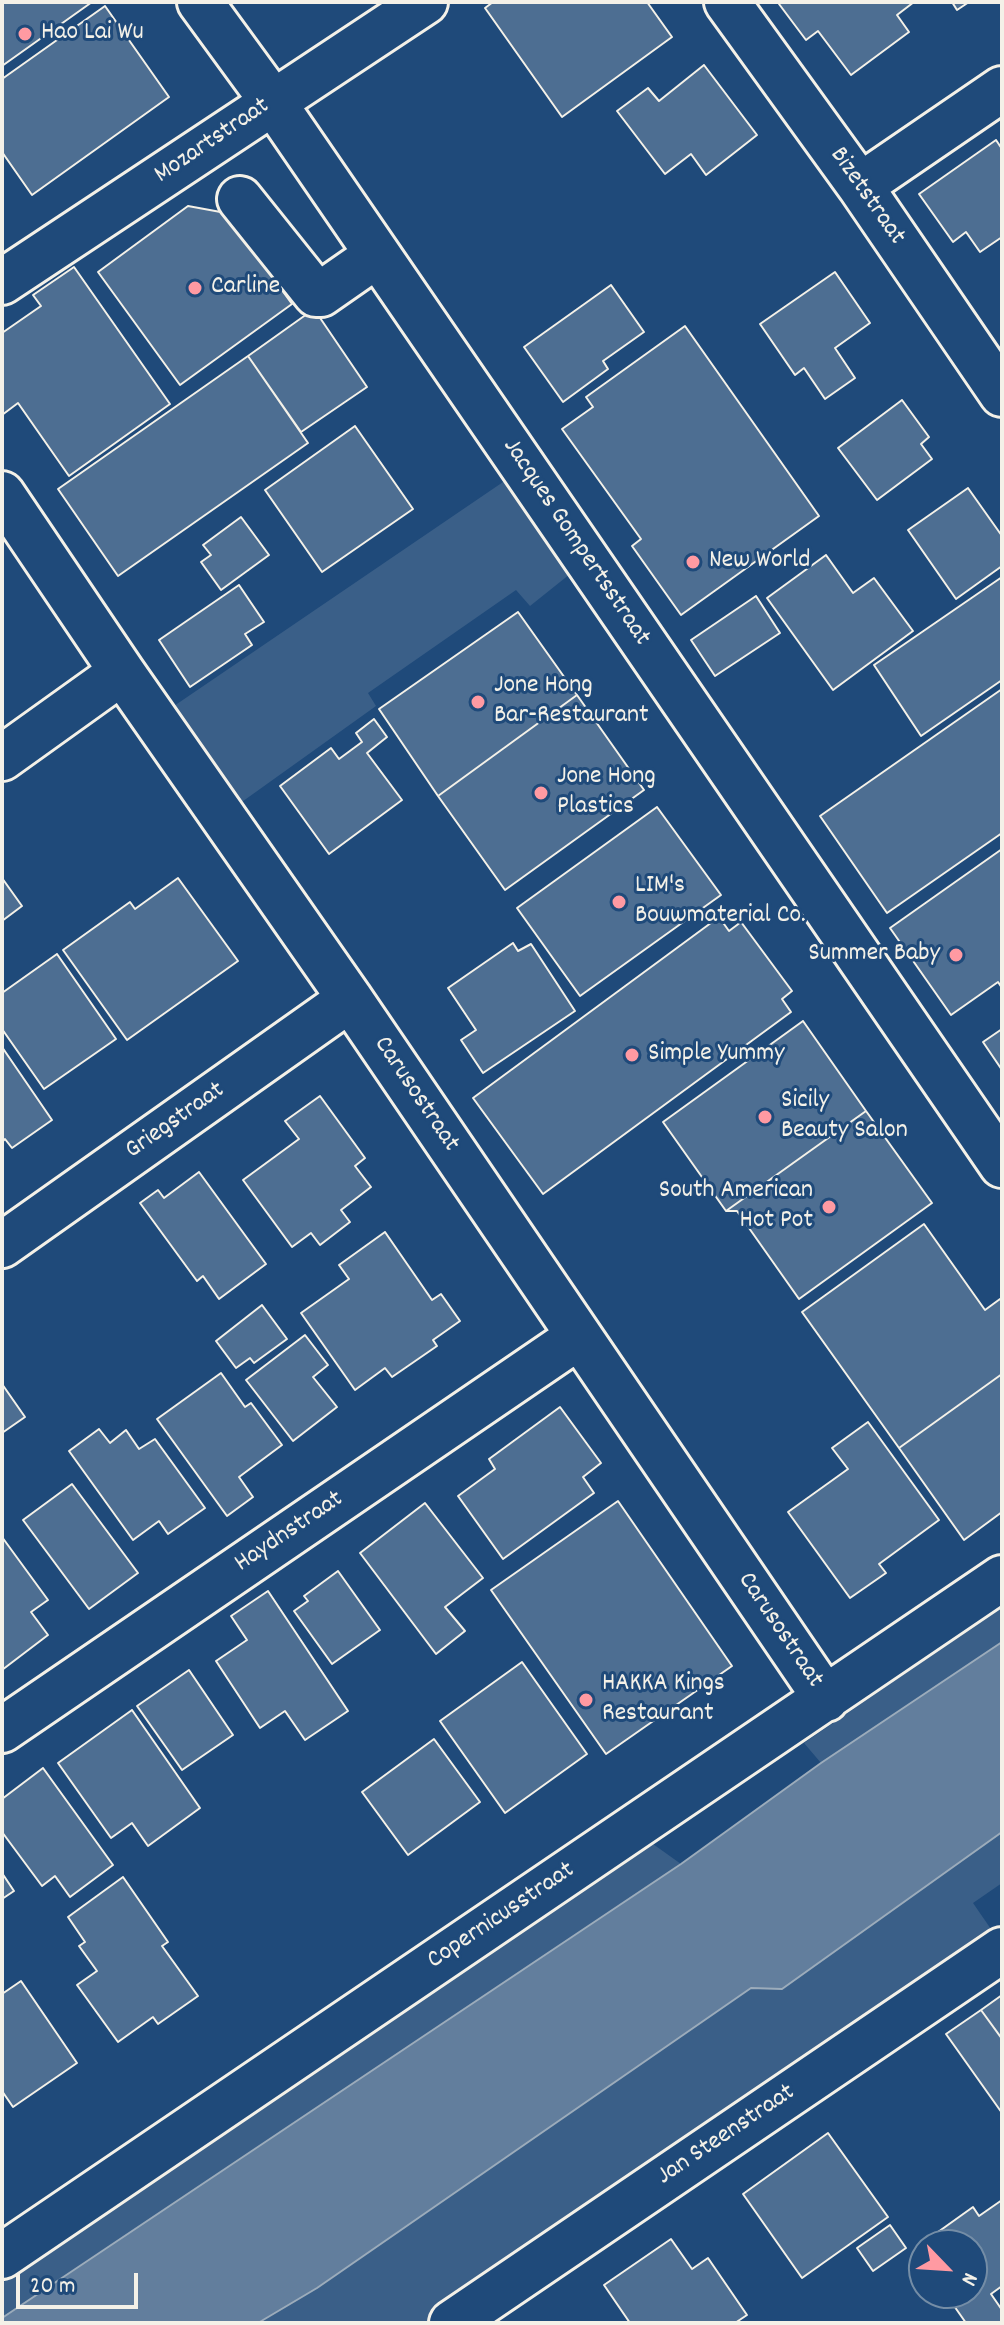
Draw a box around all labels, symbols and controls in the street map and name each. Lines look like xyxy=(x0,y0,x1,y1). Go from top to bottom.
place label: Hao Lai Wu xyxy=(41,18,144,50)
marker: Hao Lai Wu xyxy=(16,25,34,43)
street label: Mozartstraat xyxy=(149,92,277,192)
street label: Bizetstraat xyxy=(821,142,911,252)
place label: Carline xyxy=(211,272,280,304)
marker: Carline xyxy=(186,279,204,297)
street label: Jacques Gompertsstraat xyxy=(494,433,656,653)
place label: New World xyxy=(709,546,811,578)
marker: New World xyxy=(684,553,702,571)
place label: Jone Hong Bar-Restaurant xyxy=(494,671,649,732)
marker: Jone Hong Bar-Restaurant xyxy=(469,693,487,711)
place label: Jone Hong Plastics xyxy=(557,762,656,824)
marker: Jone Hong Plastics xyxy=(532,784,550,802)
place label: LIM's Bouwmaterial Co. xyxy=(635,871,805,932)
marker: LIM's Bouwmaterial Co. xyxy=(610,893,628,911)
place label: Summer Baby xyxy=(808,939,940,971)
marker: Summer Baby xyxy=(947,946,965,964)
street label: Carusostraat xyxy=(365,1031,465,1159)
place label: Simple Yummy xyxy=(648,1039,785,1071)
marker: Simple Yummy xyxy=(623,1046,641,1064)
street label: Griegstraat xyxy=(120,1076,232,1168)
place label: Sicily Beauty Salon xyxy=(781,1086,908,1148)
marker: Sicily Beauty Salon xyxy=(756,1108,774,1126)
place label: South American Hot Pot xyxy=(659,1176,813,1238)
marker: South American Hot Pot xyxy=(820,1198,838,1216)
street label: Haydnstraat xyxy=(230,1485,350,1581)
street label: Carusostraat xyxy=(729,1567,829,1695)
place label: HAKKA Kings Restaurant xyxy=(602,1669,725,1730)
marker: HAKKA Kings Restaurant xyxy=(577,1691,595,1709)
street label: Copernicusstraat xyxy=(422,1856,582,1978)
street label: Jan Steenstraat xyxy=(652,2078,802,2194)
north arrow xyxy=(908,2229,988,2309)
scale bar xyxy=(20,2257,142,2307)
text: N xyxy=(952,2267,985,2290)
text: 20 m xyxy=(30,2270,76,2304)

